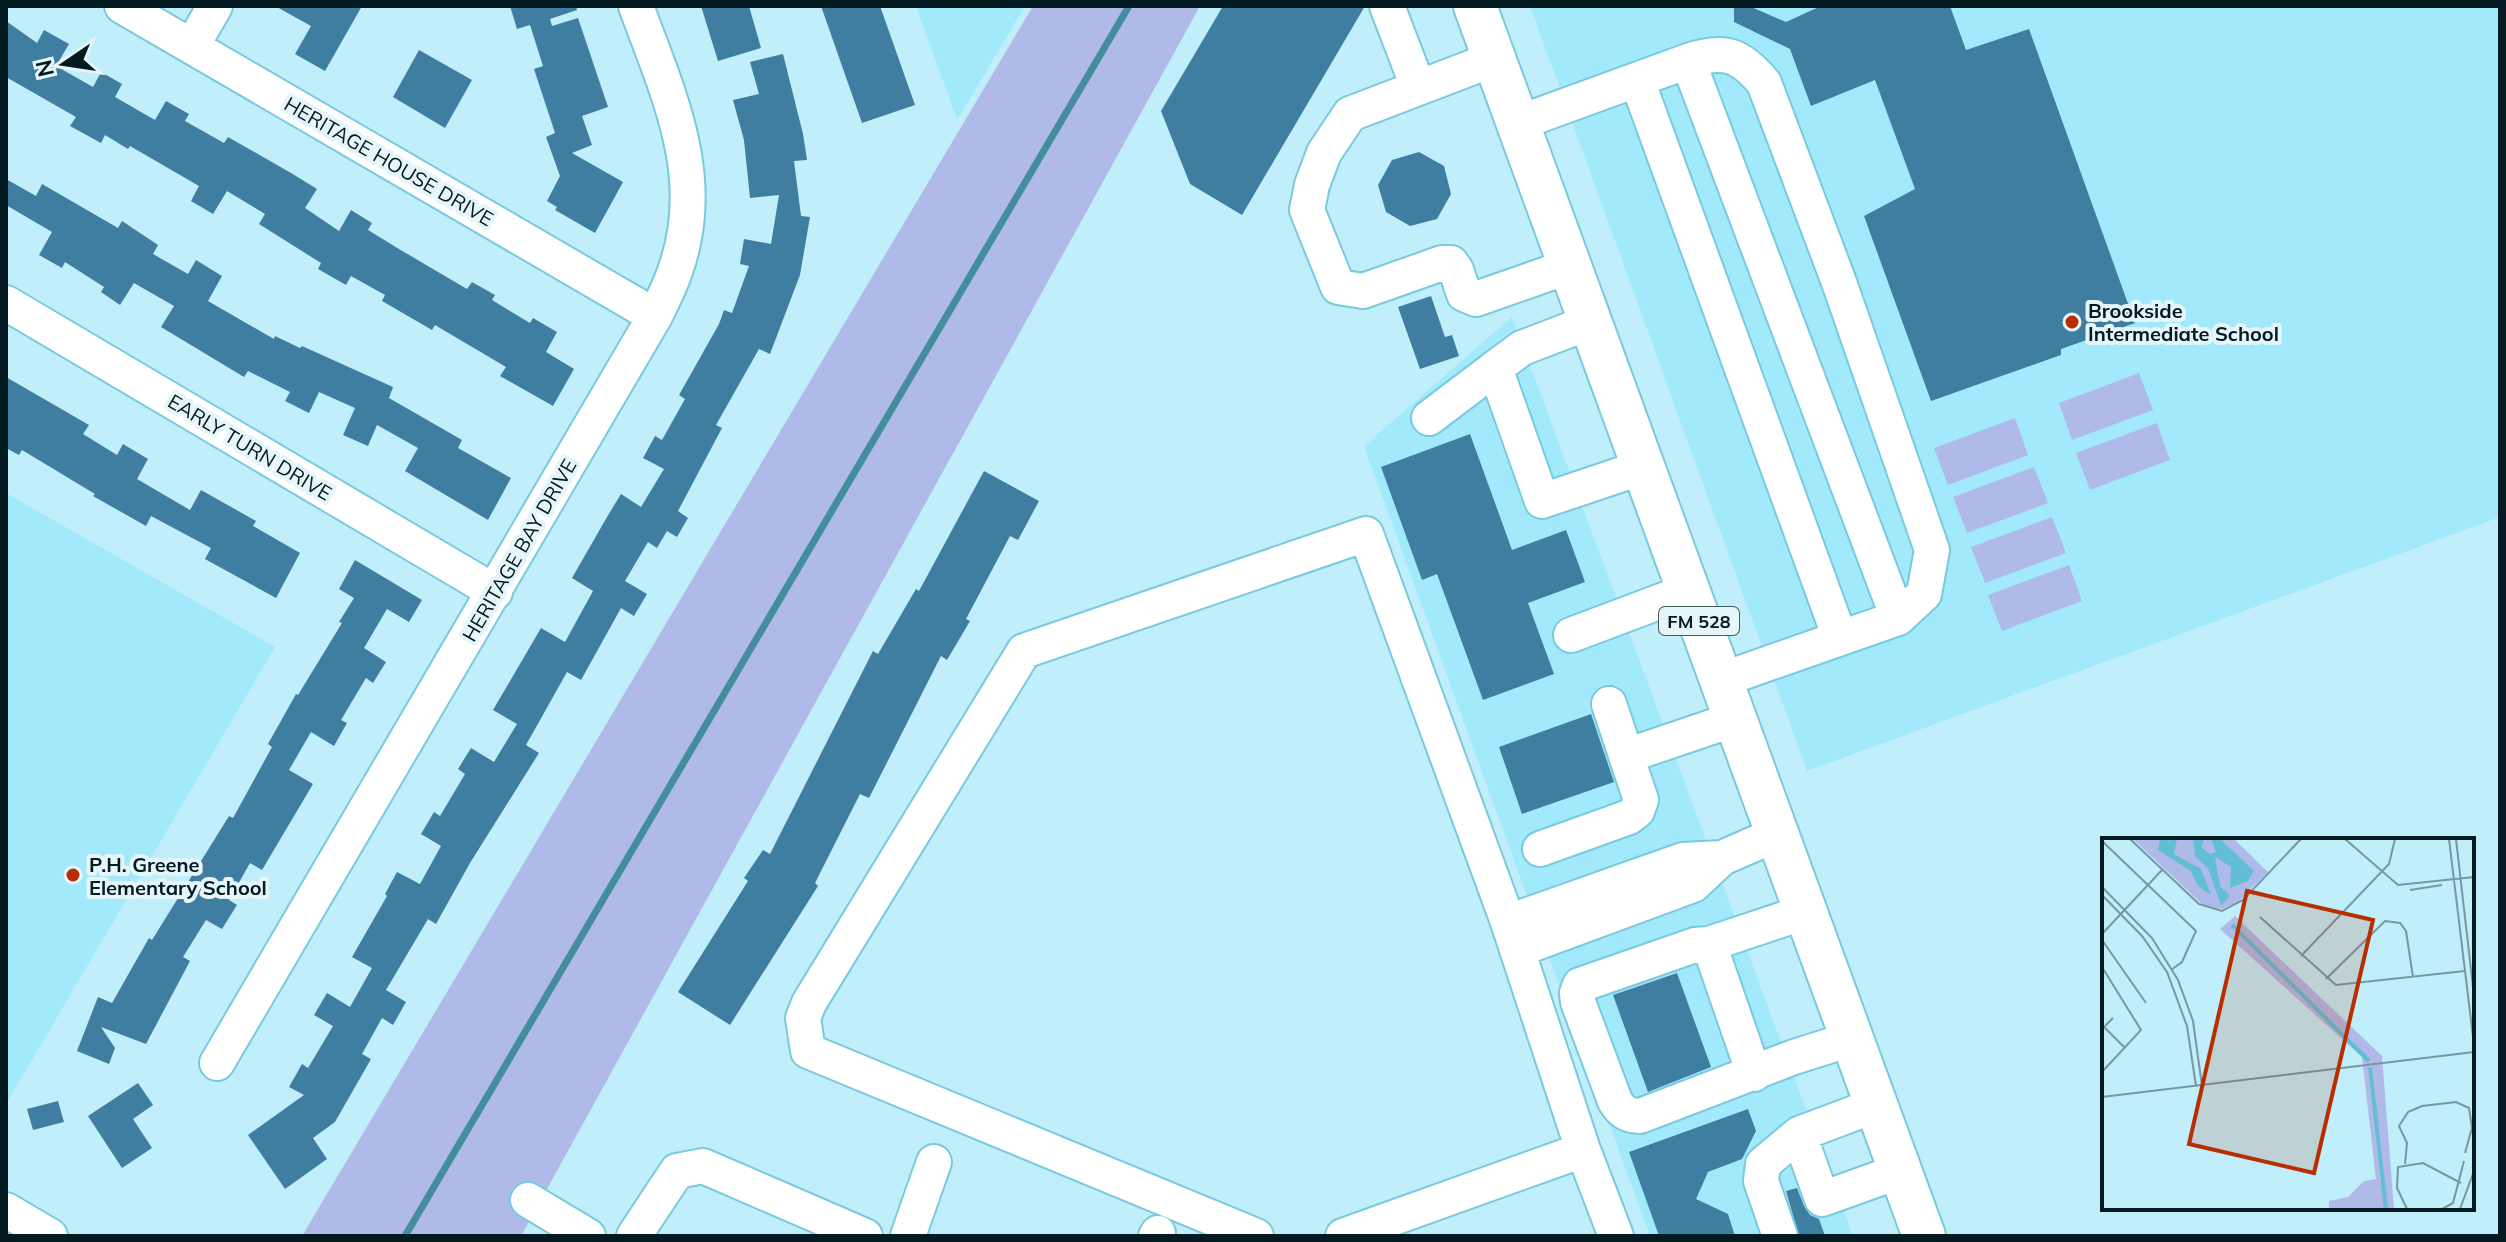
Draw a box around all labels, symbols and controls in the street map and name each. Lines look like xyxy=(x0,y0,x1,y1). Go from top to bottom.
north arrow xyxy=(24,24,104,104)
text: N xyxy=(29,57,60,80)
street label: HERITAGE HOUSE DRIVE xyxy=(280,91,498,231)
place label: Brookside Intermediate School xyxy=(2088,298,2279,346)
marker: Brookside Intermediate School xyxy=(2063,313,2081,331)
street label: EARLY TURN DRIVE xyxy=(164,388,336,506)
street label: HERITAGE BAY DRIVE xyxy=(457,454,581,646)
road number: FM 528 xyxy=(1659,607,1739,635)
inset map xyxy=(2102,838,2474,1210)
place label: P.H. Greene Elementary School xyxy=(89,852,267,900)
marker: P.H. Greene Elementary School xyxy=(64,866,82,884)

